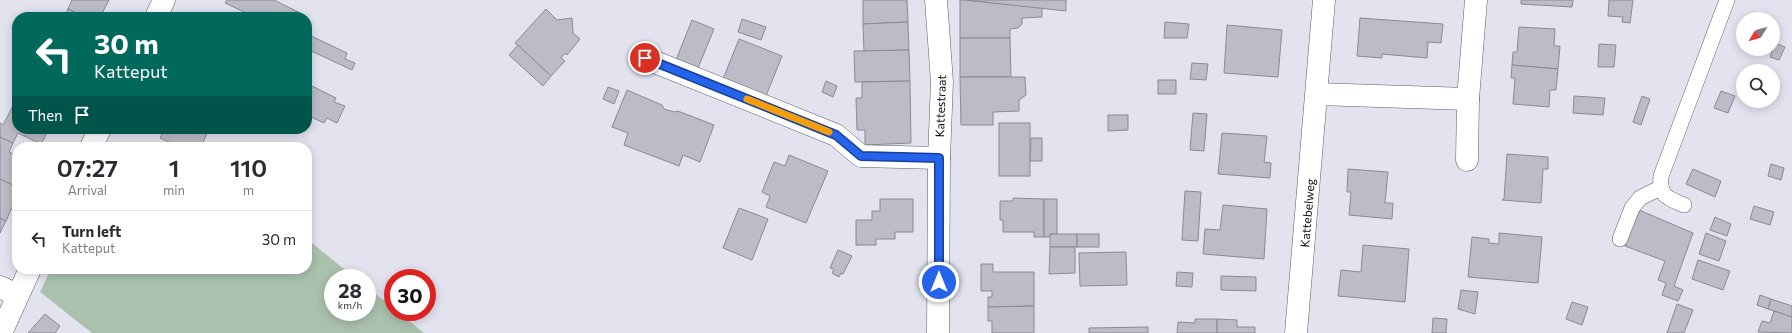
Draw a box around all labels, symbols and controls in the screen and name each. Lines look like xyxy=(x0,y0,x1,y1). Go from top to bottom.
north arrow xyxy=(1736,12,1780,56)
map controls xyxy=(1736,12,1780,108)
text: 30 m xyxy=(94,26,159,60)
icon: left xyxy=(28,28,80,80)
pin xyxy=(628,41,662,75)
icon: arrive xyxy=(634,47,656,69)
text: Katteput xyxy=(94,60,168,82)
button: search xyxy=(1736,64,1780,108)
street label: Kattestraat xyxy=(932,74,948,138)
icon: arrive xyxy=(71,104,93,126)
text: Then xyxy=(28,106,63,124)
text: 07:27 xyxy=(57,153,118,182)
text: 1 xyxy=(169,153,179,182)
text: 110 xyxy=(230,153,267,182)
street label: Kattebelweg xyxy=(1297,177,1317,248)
text: Arrival xyxy=(68,182,107,198)
text: min xyxy=(163,182,185,198)
text: m xyxy=(243,182,254,198)
text: Turn left xyxy=(62,222,121,240)
icon: left xyxy=(28,228,50,250)
text: 30 m xyxy=(262,230,296,248)
text: Katteput xyxy=(62,240,115,256)
position arrow xyxy=(918,261,960,303)
speed limit sign: 30 xyxy=(384,269,436,321)
text: 28 xyxy=(338,278,362,302)
text: km/h xyxy=(338,299,362,311)

